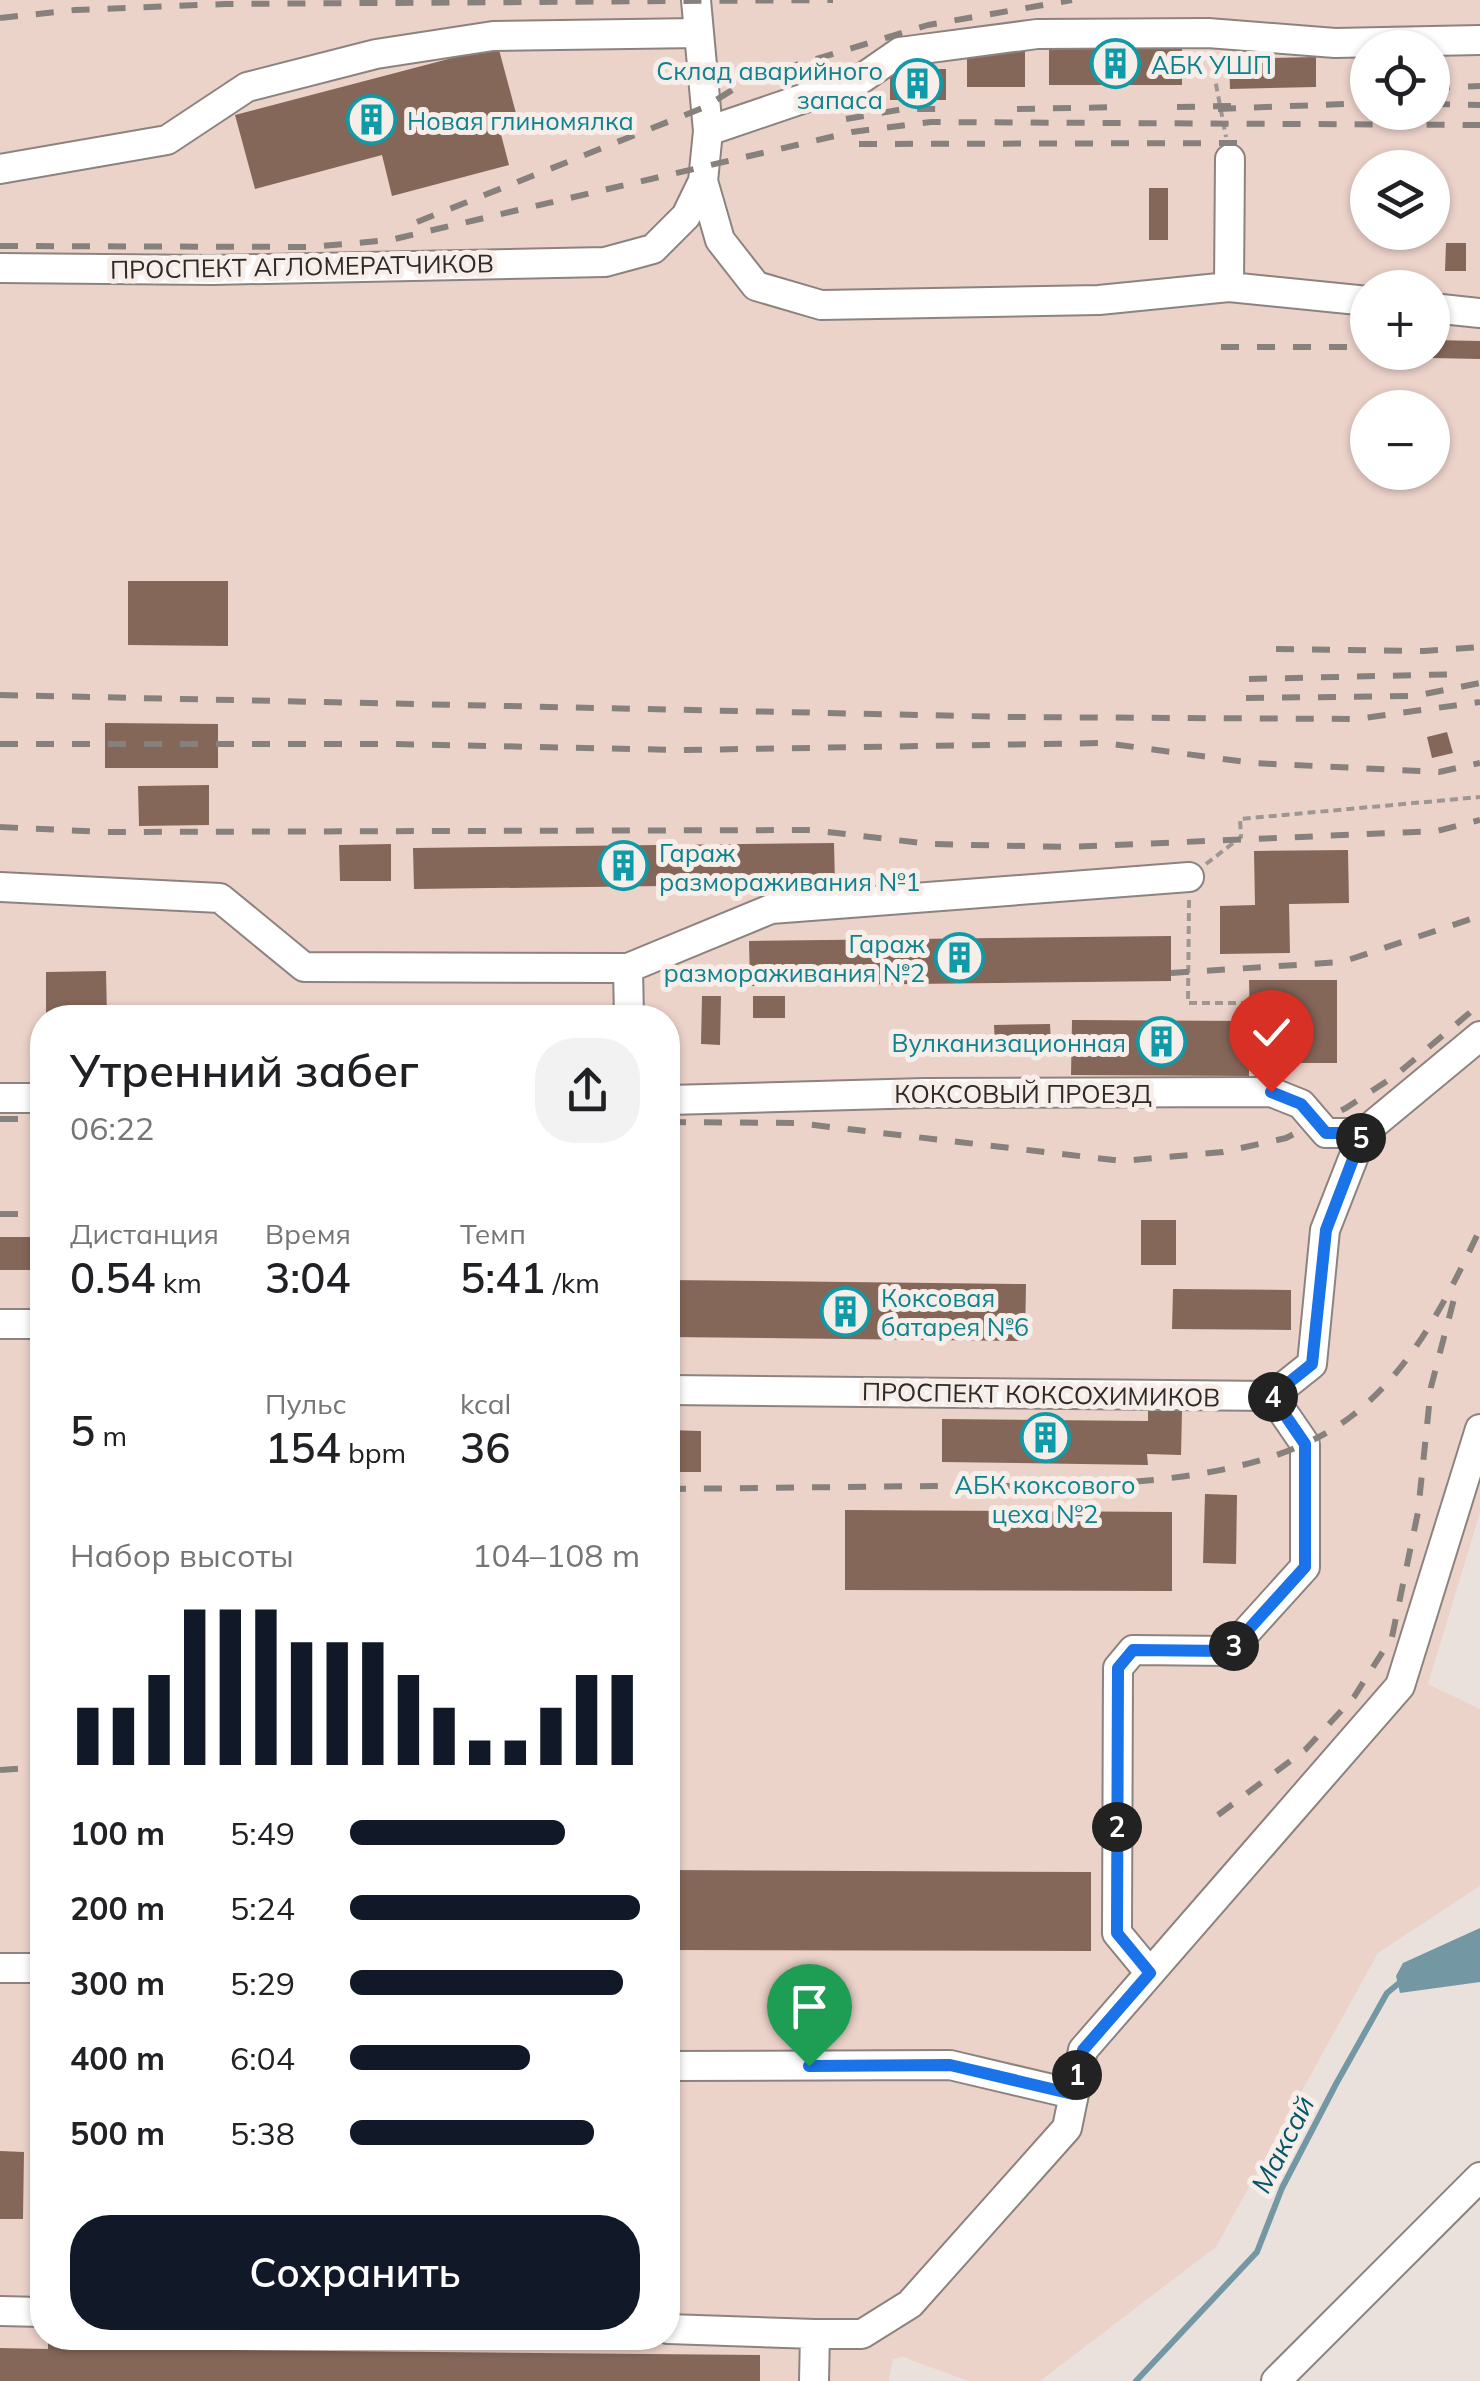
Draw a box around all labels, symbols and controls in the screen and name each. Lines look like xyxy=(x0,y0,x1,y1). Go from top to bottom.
map controls xyxy=(1350,30,1450,490)
button: locate xyxy=(1350,30,1450,130)
building icon: АБК УШП xyxy=(1090,38,1142,90)
place label: АБК УШП xyxy=(1151,49,1272,80)
place label: Склад аварийного запаса xyxy=(656,55,883,115)
building icon: Склад аварийного запаса xyxy=(892,58,944,110)
building icon: Новая глиномялка xyxy=(346,94,398,146)
place label: Новая глиномялка xyxy=(407,105,634,136)
button: layers xyxy=(1350,150,1450,250)
street label: ПРОСПЕКТ АГЛОМЕРАТЧИКОВ xyxy=(110,247,494,285)
button: + xyxy=(1350,270,1450,370)
button: − xyxy=(1350,390,1450,490)
place label: Гараж размораживания №1 xyxy=(659,837,921,897)
building icon: Гараж размораживания №1 xyxy=(598,840,650,892)
place label: Гараж размораживания №2 xyxy=(663,928,926,988)
building icon: Гараж размораживания №2 xyxy=(934,931,986,983)
pin xyxy=(1229,990,1314,1093)
icon: check xyxy=(1244,1005,1299,1060)
building icon: Вулканизационная xyxy=(1135,1016,1187,1068)
place label: Вулканизационная xyxy=(892,1027,1126,1058)
button: share xyxy=(535,1038,640,1143)
text: Утренний забег xyxy=(70,1042,419,1098)
street label: КОКСОВЫЙ ПРОЕЗД xyxy=(894,1078,1152,1109)
text: 06:22 xyxy=(70,1108,154,1148)
pin: 5 xyxy=(1336,1113,1386,1163)
text: 5 xyxy=(1353,1120,1369,1155)
text: Дистанция xyxy=(70,1216,219,1251)
text: Время xyxy=(265,1216,351,1251)
text: Темп xyxy=(460,1216,526,1251)
text: 0.54 xyxy=(70,1251,156,1304)
text: 3:04 xyxy=(265,1251,351,1304)
text: 5:41 xyxy=(460,1251,546,1304)
text: km xyxy=(156,1265,202,1300)
text: /km xyxy=(546,1265,600,1300)
place label: Коксовая батарея №6 xyxy=(881,1282,1029,1342)
building icon: Коксовая батарея №6 xyxy=(820,1285,872,1337)
pin: 4 xyxy=(1248,1372,1298,1422)
street label: ПРОСПЕКТ КОКСОХИМИКОВ xyxy=(862,1375,1220,1413)
text: 4 xyxy=(1265,1379,1281,1414)
text: Пульс xyxy=(265,1386,347,1421)
text: kcal xyxy=(460,1386,511,1421)
text: 5 xyxy=(70,1404,95,1457)
building icon: АБК коксового цеха №2 xyxy=(1019,1412,1071,1464)
text: m xyxy=(95,1418,127,1453)
text: 154 xyxy=(265,1421,341,1474)
text: 36 xyxy=(460,1421,510,1474)
text: bpm xyxy=(341,1435,406,1470)
place label: АБК коксового цеха №2 xyxy=(955,1469,1135,1529)
text: Набор высоты xyxy=(70,1535,294,1575)
text: 104–108 m xyxy=(472,1535,640,1575)
pin: 3 xyxy=(1209,1621,1259,1671)
text: 3 xyxy=(1226,1628,1242,1663)
pin: 2 xyxy=(1092,1802,1142,1852)
text: 2 xyxy=(1109,1809,1125,1844)
text: 100 m xyxy=(70,1813,165,1853)
text: 5:49 xyxy=(230,1813,295,1853)
text: 200 m xyxy=(70,1888,165,1928)
text: 5:24 xyxy=(230,1888,295,1928)
text: 300 m xyxy=(70,1963,165,2003)
text: 5:29 xyxy=(230,1963,295,2003)
pin xyxy=(767,1964,852,2067)
icon: arrive xyxy=(782,1979,837,2034)
text: 400 m xyxy=(70,2038,165,2078)
text: 6:04 xyxy=(230,2038,295,2078)
pin: 1 xyxy=(1052,2050,1102,2100)
text: 1 xyxy=(1069,2057,1085,2092)
water label: Максай xyxy=(1243,2090,1321,2198)
text: 500 m xyxy=(70,2113,165,2153)
text: 5:38 xyxy=(230,2113,295,2153)
button: Сохранить xyxy=(70,2215,640,2330)

